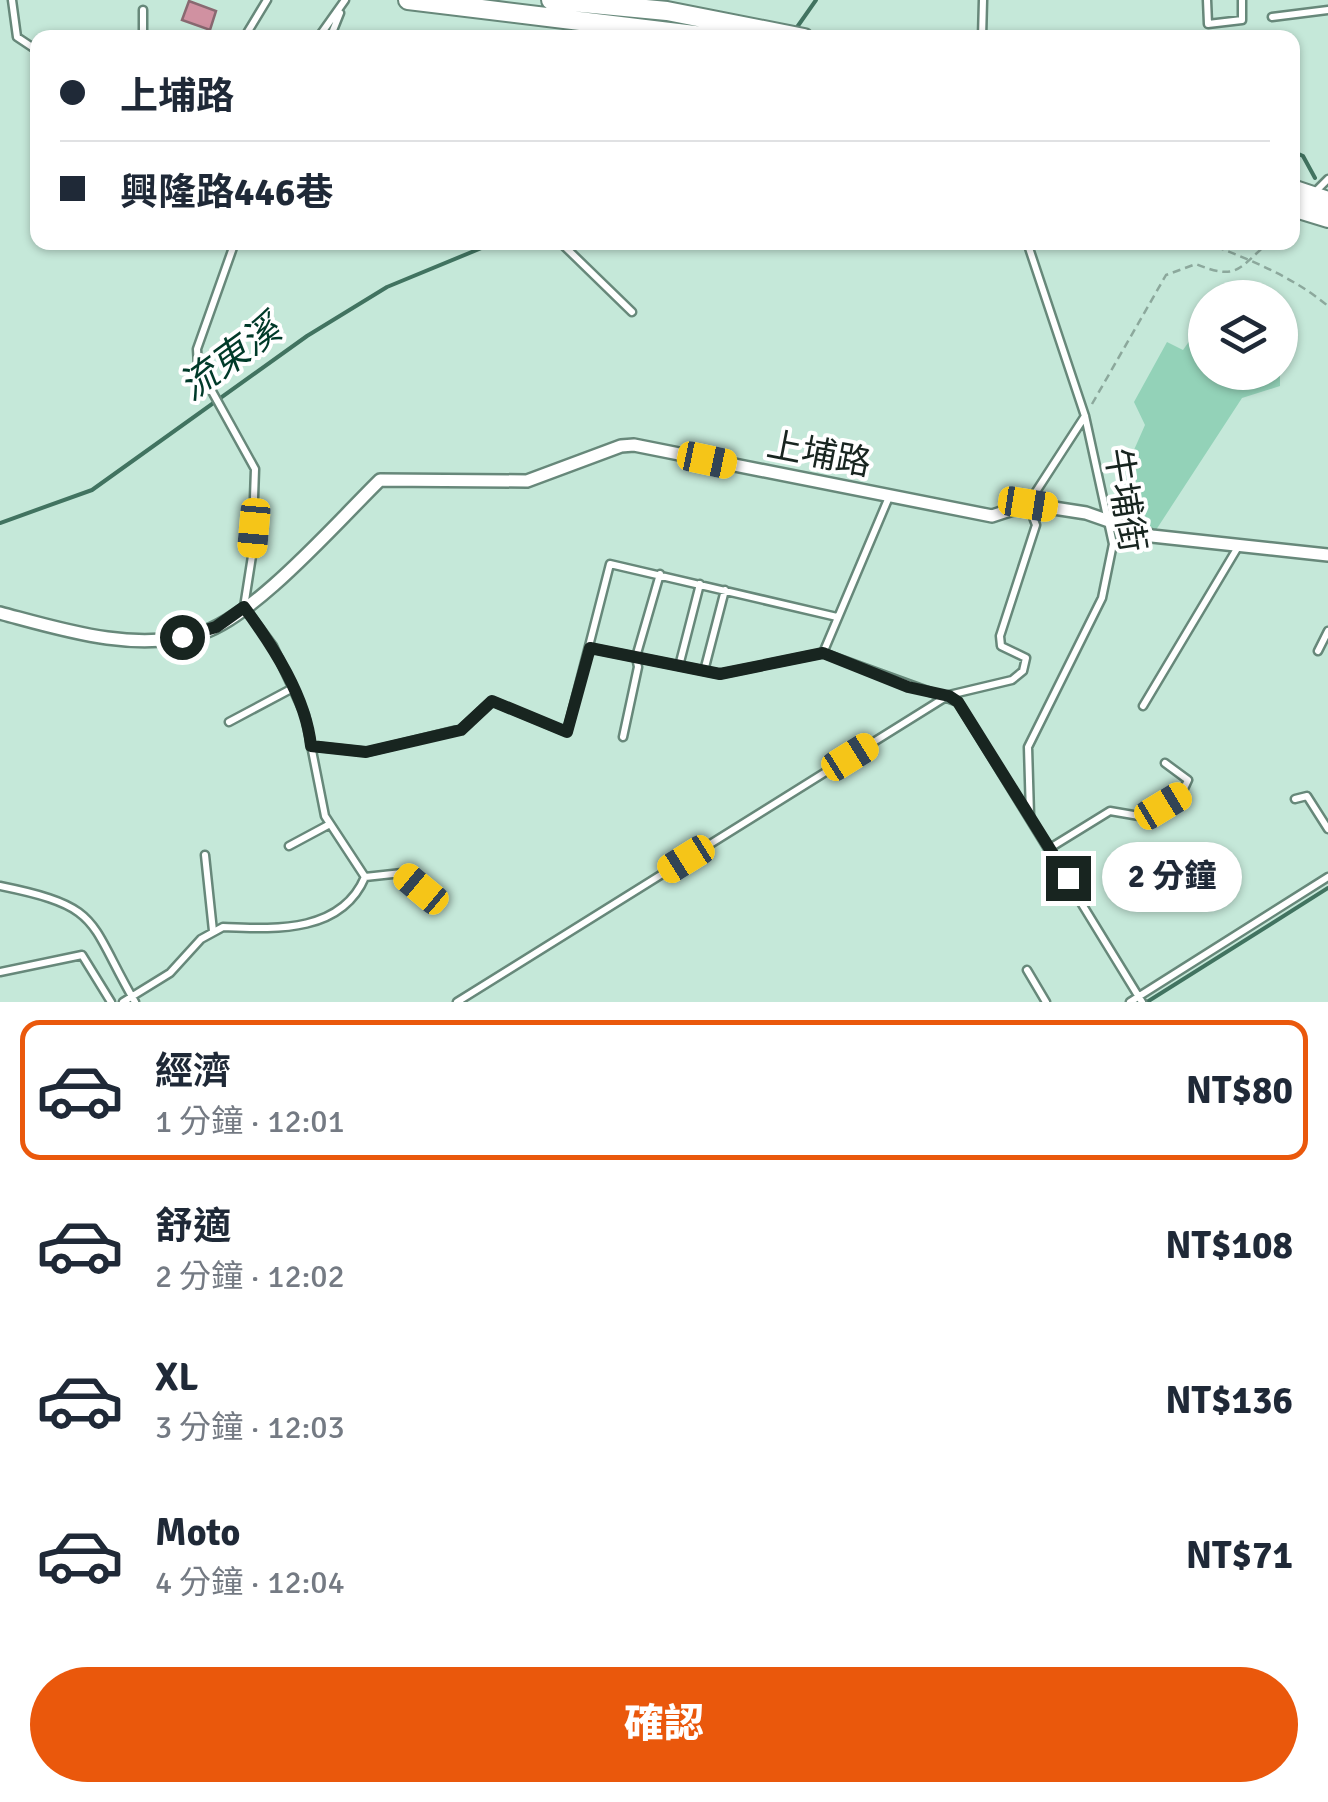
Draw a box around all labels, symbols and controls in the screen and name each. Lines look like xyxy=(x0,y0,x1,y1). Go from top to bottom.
text: 上埔路 xyxy=(120,73,234,120)
text: 興隆路446巷 xyxy=(120,169,334,216)
map controls xyxy=(1188,280,1298,390)
button: layers xyxy=(1188,280,1298,390)
water label: 流東溪 xyxy=(170,303,294,411)
street label: 上埔路 xyxy=(763,423,875,485)
car xyxy=(675,439,739,481)
street label: 牛埔街 xyxy=(1096,445,1154,555)
car xyxy=(996,484,1060,524)
car xyxy=(236,497,272,559)
route start xyxy=(160,615,205,660)
car xyxy=(817,728,883,786)
car xyxy=(1130,778,1196,834)
car xyxy=(653,830,719,888)
callout: 2 分鐘 xyxy=(1103,843,1243,913)
route end xyxy=(1046,856,1091,901)
text: 2 分鐘 xyxy=(1128,857,1216,896)
car xyxy=(388,858,454,920)
icon: car xyxy=(35,1045,125,1135)
text: 經濟 xyxy=(155,1048,231,1095)
text: NT$80 xyxy=(1186,1067,1293,1114)
text: 1 分鐘 · 12:01 xyxy=(155,1102,345,1141)
icon: car xyxy=(35,1200,125,1290)
text: 舒適 xyxy=(155,1203,231,1250)
text: NT$108 xyxy=(1165,1222,1293,1269)
text: 2 分鐘 · 12:02 xyxy=(155,1257,345,1296)
text: XL xyxy=(155,1354,198,1401)
icon: car xyxy=(35,1355,125,1445)
text: NT$136 xyxy=(1165,1377,1293,1424)
text: 3 分鐘 · 12:03 xyxy=(155,1408,345,1447)
text: Moto xyxy=(155,1509,240,1556)
icon: car xyxy=(35,1510,125,1600)
text: NT$71 xyxy=(1186,1532,1293,1579)
text: 4 分鐘 · 12:04 xyxy=(155,1563,345,1602)
button: 確認 xyxy=(30,1667,1298,1782)

